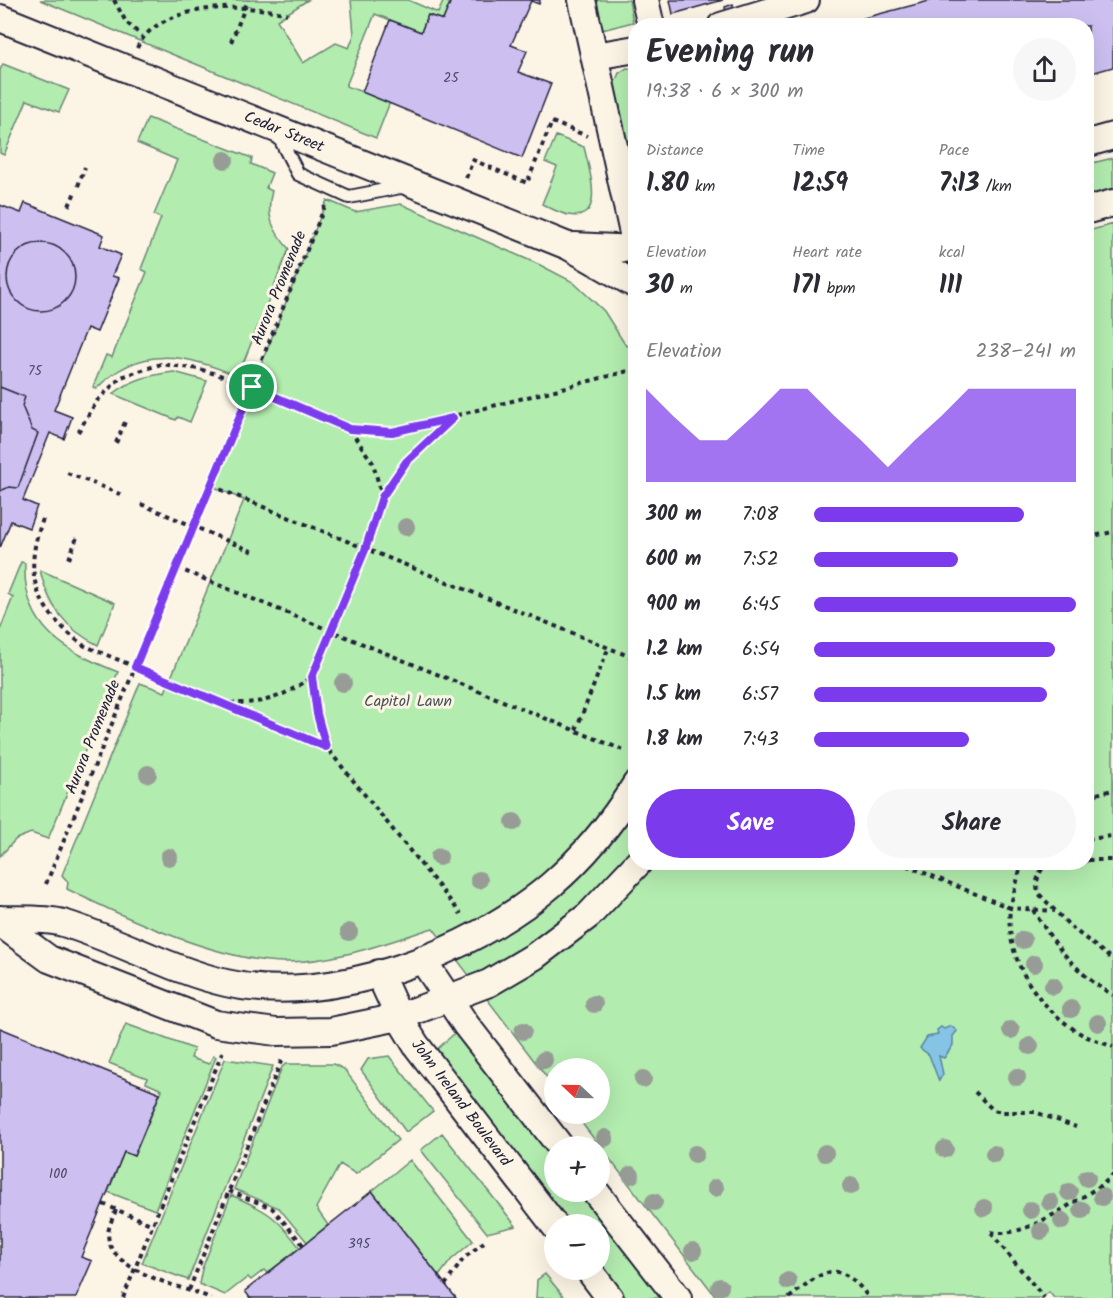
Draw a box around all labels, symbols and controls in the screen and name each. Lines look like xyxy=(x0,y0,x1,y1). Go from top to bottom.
text: Evening run xyxy=(646,27,814,80)
button: share xyxy=(1013,38,1076,101)
house number: 25 xyxy=(443,67,460,89)
text: 19:38 · 6 × 300 m xyxy=(646,76,803,108)
street label: Cedar Street xyxy=(240,105,329,160)
text: Distance xyxy=(646,138,704,163)
text: Time xyxy=(792,138,825,163)
text: Pace xyxy=(939,138,969,163)
text: 1.80 xyxy=(646,163,689,205)
text: 12:59 xyxy=(792,163,848,205)
text: 7:13 xyxy=(939,163,979,205)
text: km xyxy=(689,174,715,199)
text: /km xyxy=(979,174,1012,199)
street label: Aurora Promenade xyxy=(245,227,313,349)
text: Elevation xyxy=(646,240,707,265)
text: Heart rate xyxy=(792,240,862,265)
text: kcal xyxy=(939,240,965,265)
text: 30 xyxy=(646,265,674,307)
text: 171 xyxy=(792,265,820,307)
text: 111 xyxy=(939,265,962,307)
text: m xyxy=(674,276,693,301)
text: bpm xyxy=(820,276,856,301)
text: Elevation xyxy=(646,336,722,368)
text: 238–241 m xyxy=(976,336,1076,368)
house number: 75 xyxy=(28,360,43,382)
pin xyxy=(226,361,277,412)
icon: arrive xyxy=(235,370,268,403)
text: 300 m xyxy=(646,499,702,531)
text: 7:08 xyxy=(742,499,778,531)
text: 600 m xyxy=(646,544,701,576)
text: 7:52 xyxy=(742,544,779,576)
text: 900 m xyxy=(646,589,701,621)
text: 6:45 xyxy=(742,589,780,621)
text: 1.2 km xyxy=(646,634,702,666)
text: 6:54 xyxy=(742,634,780,666)
street label: Aurora Promenade xyxy=(59,676,127,798)
text: 1.5 km xyxy=(646,679,701,711)
text: 6:57 xyxy=(742,679,778,711)
park label: Capitol Lawn xyxy=(364,689,452,714)
text: 1.8 km xyxy=(646,724,703,756)
text: 7:43 xyxy=(742,724,779,756)
button: Save xyxy=(646,789,855,858)
button: Share xyxy=(867,789,1076,858)
street label: John Ireland Boulevard xyxy=(405,1034,518,1173)
north arrow xyxy=(544,1058,610,1124)
map controls xyxy=(544,1058,610,1280)
button: + xyxy=(544,1136,610,1202)
house number: 100 xyxy=(49,1163,67,1185)
button: − xyxy=(544,1214,610,1280)
house number: 395 xyxy=(348,1233,372,1255)

